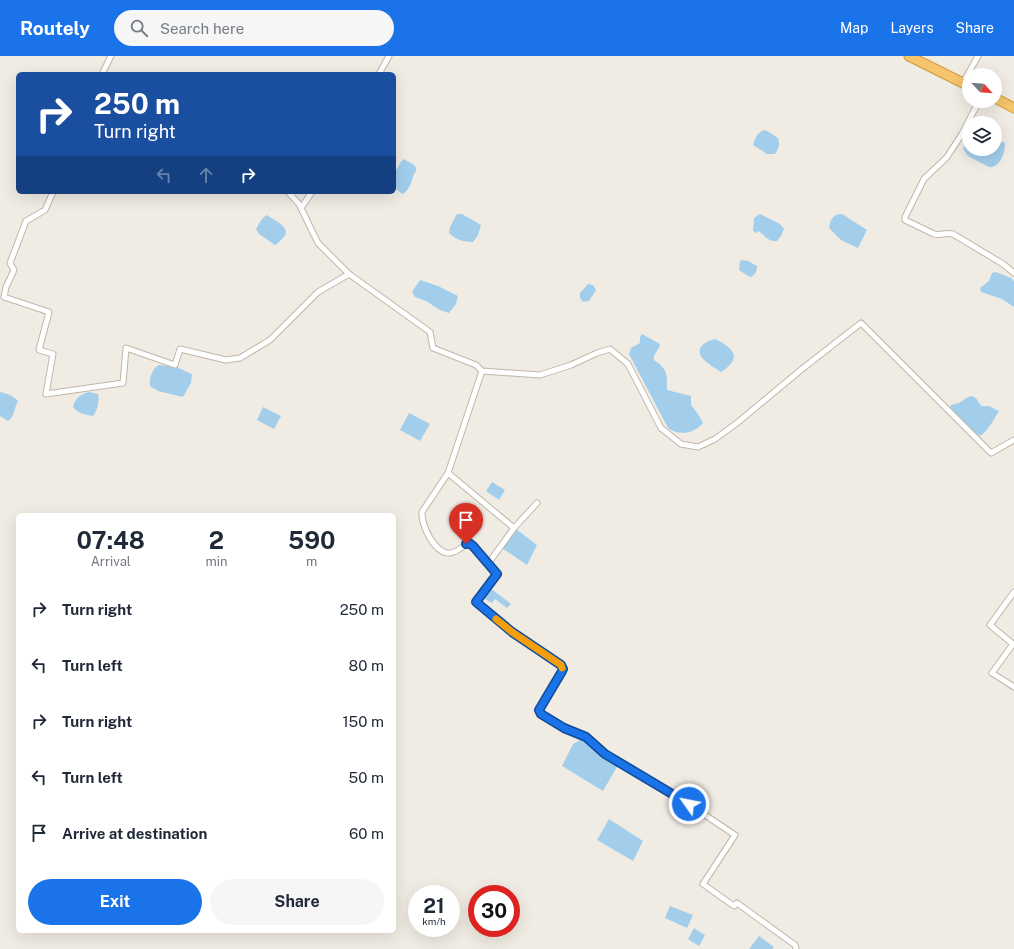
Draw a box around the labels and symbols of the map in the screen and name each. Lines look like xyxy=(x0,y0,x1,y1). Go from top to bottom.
north arrow xyxy=(962,68,1002,108)
pin xyxy=(449,503,483,544)
position arrow xyxy=(668,783,710,825)
speed limit sign: 30 xyxy=(468,885,520,937)

